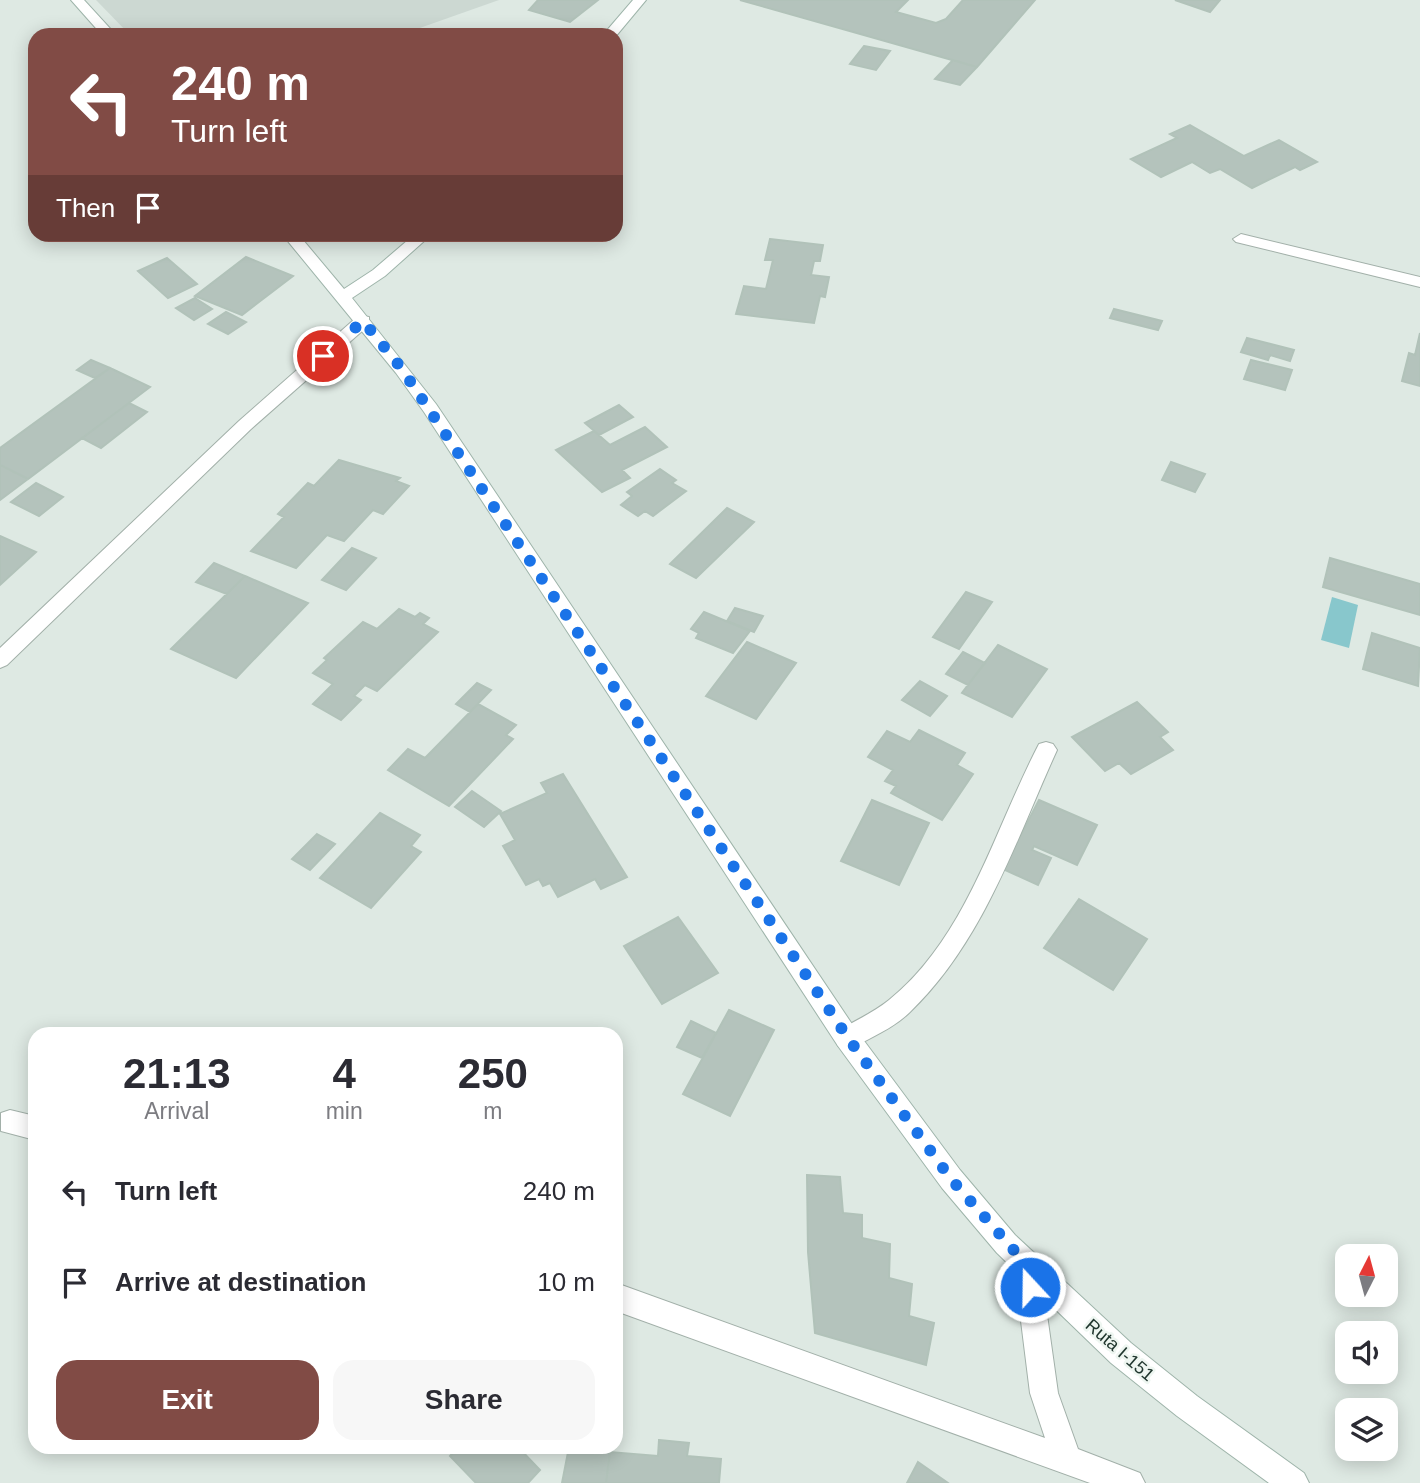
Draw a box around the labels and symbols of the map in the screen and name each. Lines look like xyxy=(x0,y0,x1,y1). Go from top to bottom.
pin xyxy=(293,326,353,386)
north arrow xyxy=(1335,1244,1398,1307)
position arrow xyxy=(993,1250,1067,1324)
street label: Ruta I-151 xyxy=(1082,1315,1158,1385)

